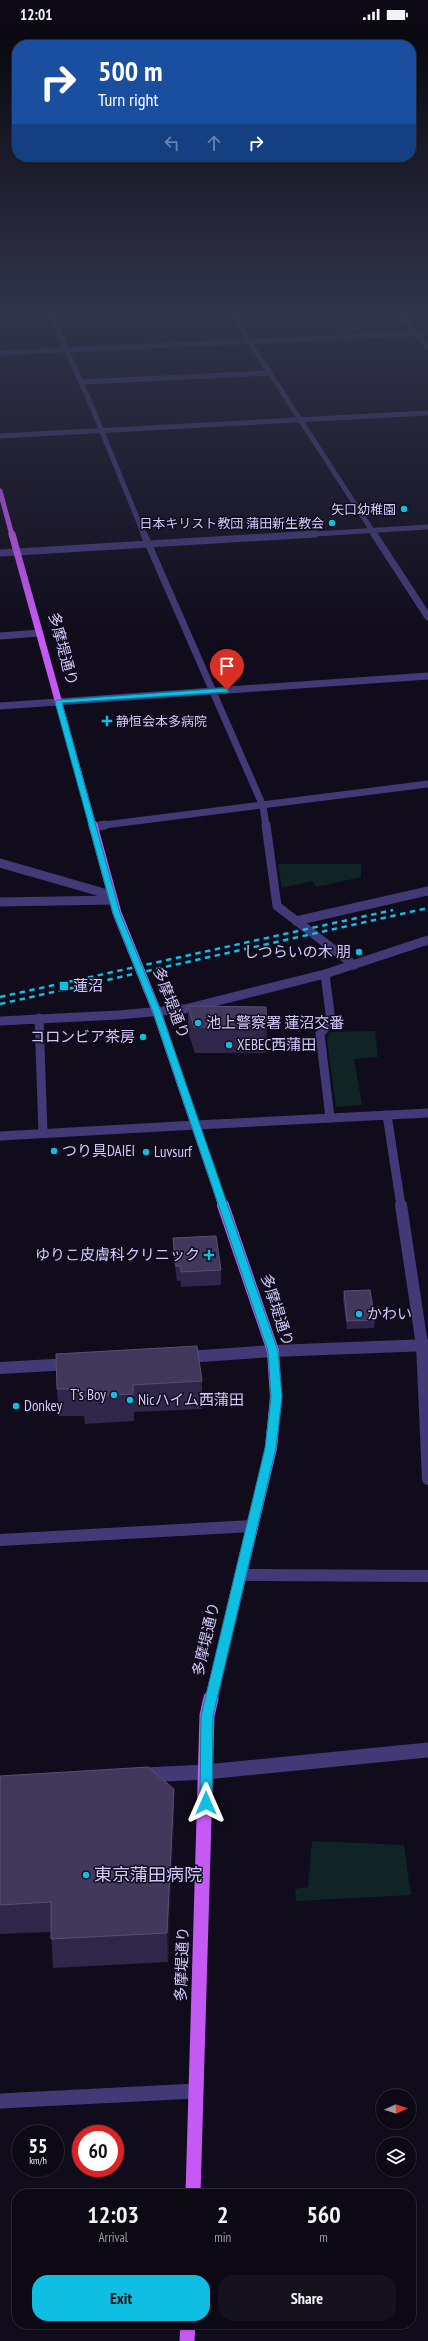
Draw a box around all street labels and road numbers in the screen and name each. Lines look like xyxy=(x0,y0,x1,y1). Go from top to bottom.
street label: 多摩堤通り xyxy=(45,610,82,688)
street label: 多摩堤通り xyxy=(149,964,194,1041)
street label: 多摩堤通り xyxy=(257,1271,298,1348)
street label: 多摩堤通り xyxy=(188,1600,223,1678)
street label: 多摩堤通り xyxy=(171,1926,192,2002)

